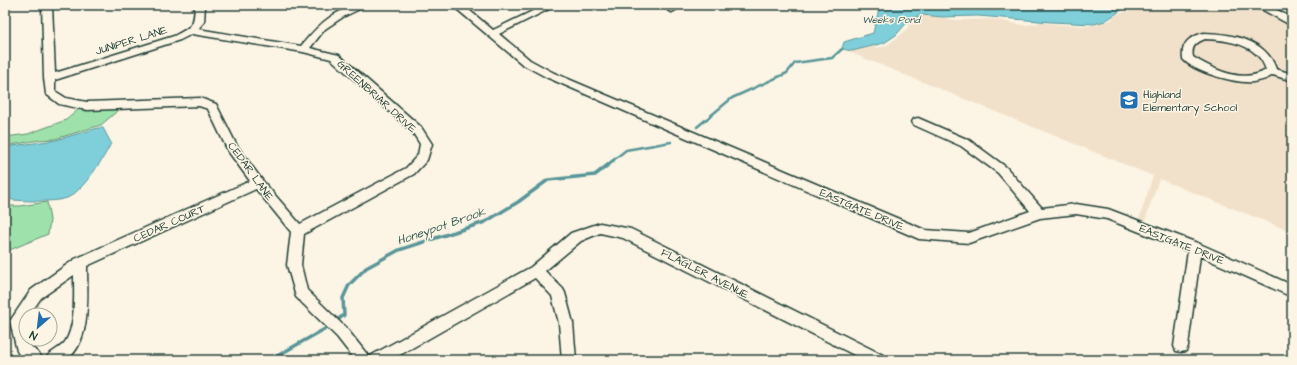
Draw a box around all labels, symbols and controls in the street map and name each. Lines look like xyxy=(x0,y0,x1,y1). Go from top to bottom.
water label: Weeks Pond xyxy=(862,13,922,27)
street label: JUNIPER LANE xyxy=(93,22,169,59)
street label: GREENBRIAR DRIVE xyxy=(334,57,420,136)
place label: Highland Elementary School xyxy=(1143,87,1238,116)
school or university icon: Highland Elementary School xyxy=(1118,89,1140,111)
street label: CEDAR LANE xyxy=(224,139,277,204)
street label: EASTGATE DRIVE xyxy=(817,185,907,234)
street label: CEDAR COURT xyxy=(131,201,207,246)
water label: Honeypot Brook xyxy=(395,203,488,250)
street label: EASTGATE DRIVE xyxy=(1137,221,1227,268)
street label: FLAGLER AVENUE xyxy=(658,245,752,302)
north arrow xyxy=(18,307,58,347)
text: N xyxy=(27,327,40,344)

